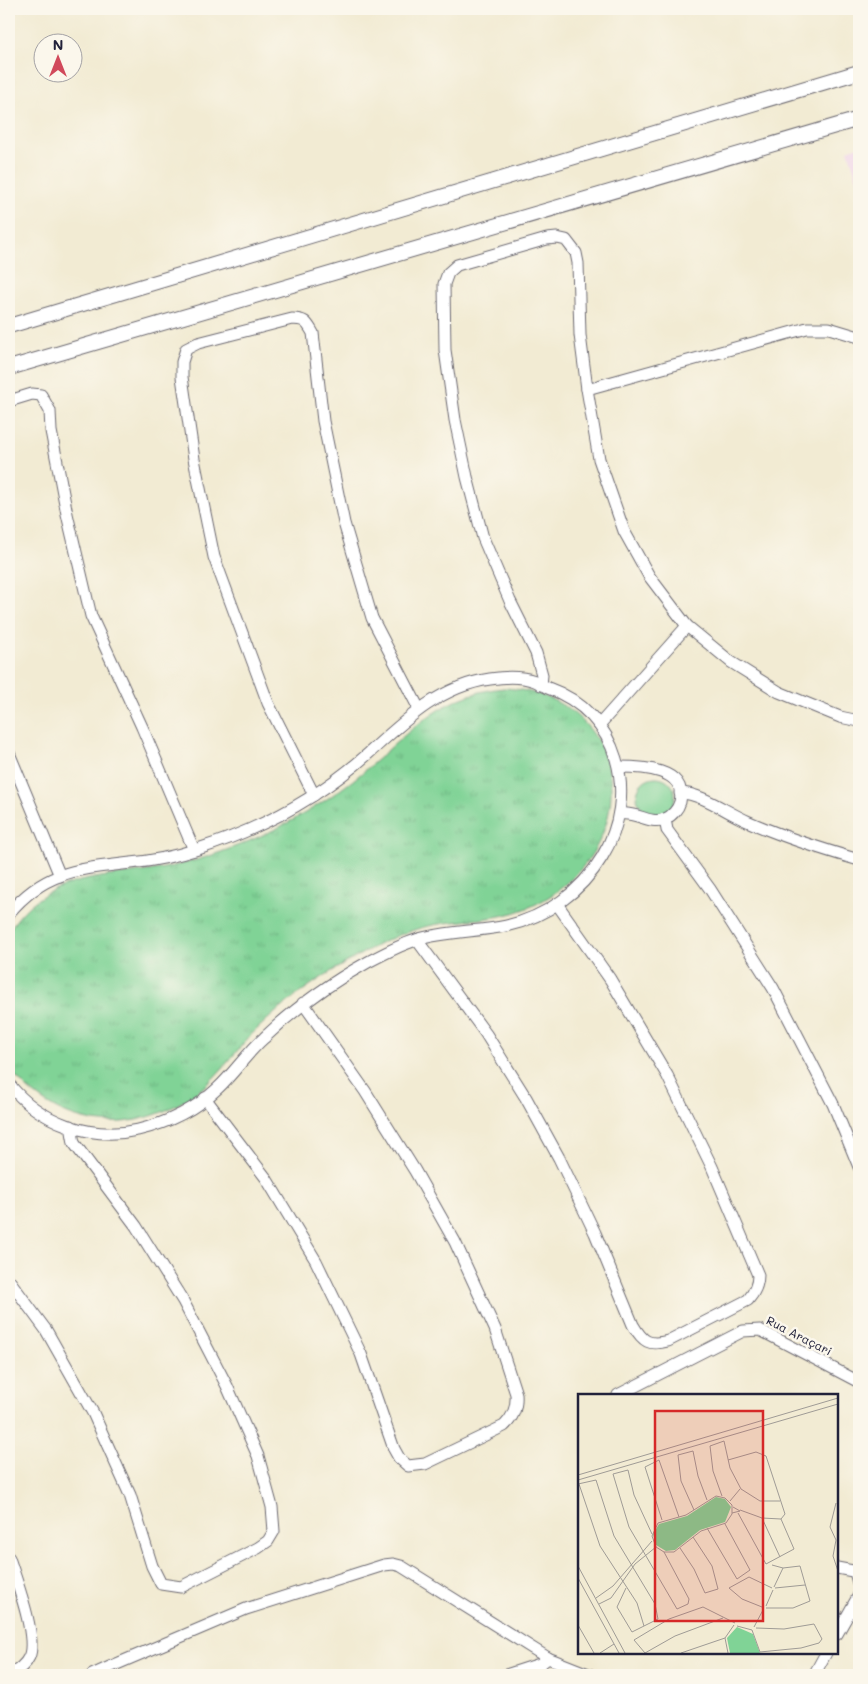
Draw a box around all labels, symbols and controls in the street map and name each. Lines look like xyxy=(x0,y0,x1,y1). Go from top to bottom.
north arrow xyxy=(32,32,82,82)
text: N xyxy=(53,35,63,54)
street label: Rua Araçari xyxy=(764,1312,835,1358)
inset map xyxy=(578,1394,838,1654)

